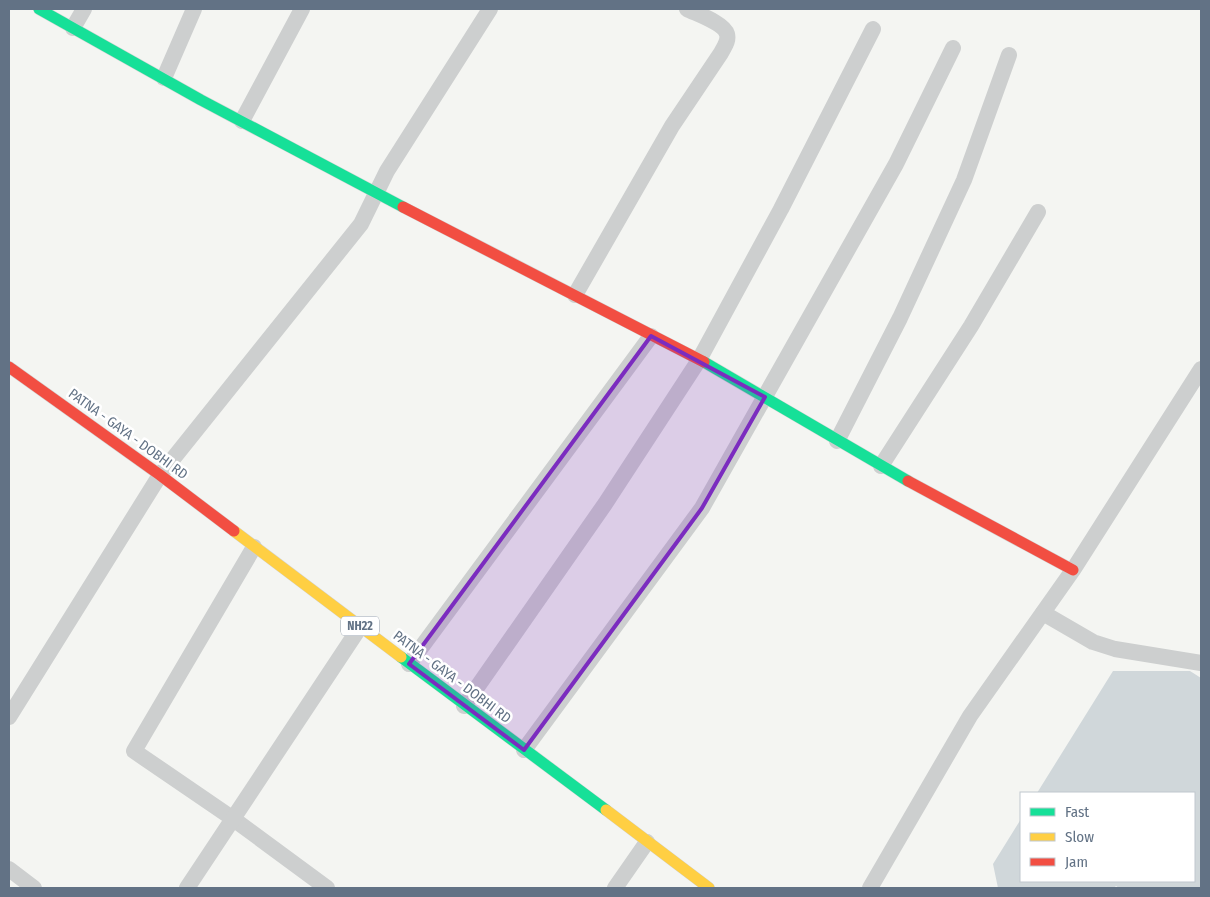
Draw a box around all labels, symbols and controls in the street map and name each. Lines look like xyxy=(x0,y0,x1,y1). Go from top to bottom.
street label: PATNA - GAYA - DOBHI RD xyxy=(65,385,191,483)
road number: NH22 xyxy=(341,616,379,636)
street label: PATNA - GAYA - DOBHI RD xyxy=(390,627,514,727)
legend xyxy=(1020,792,1195,882)
text: Fast xyxy=(1065,803,1089,821)
text: Slow xyxy=(1065,828,1094,846)
text: Jam xyxy=(1065,853,1088,871)

